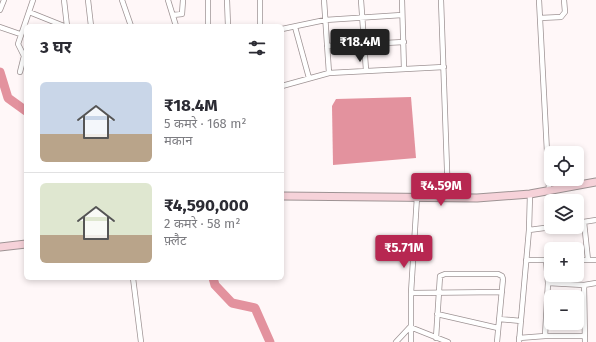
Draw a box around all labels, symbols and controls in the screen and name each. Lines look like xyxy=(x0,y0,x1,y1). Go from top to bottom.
pin: ₹18.4M xyxy=(327,29,393,63)
text: ₹18.4M xyxy=(339,34,381,49)
text: 3 घर xyxy=(40,37,71,58)
icon: filters xyxy=(246,37,268,59)
text: ₹18.4M xyxy=(164,95,218,116)
icon: home xyxy=(72,98,120,146)
text: 5 कमरे · 168 m² xyxy=(164,116,247,131)
text: मकान xyxy=(164,133,192,148)
map controls xyxy=(544,146,584,330)
button: locate xyxy=(544,146,584,186)
pin: ₹4.59M xyxy=(408,173,474,207)
text: ₹4.59M xyxy=(420,178,462,193)
button: layers xyxy=(544,194,584,234)
text: ₹4,590,000 xyxy=(164,195,249,216)
icon: home xyxy=(72,199,120,247)
text: 2 कमरे · 58 m² xyxy=(164,216,240,231)
text: फ़्लैट xyxy=(164,233,187,248)
pin: ₹5.71M xyxy=(371,235,437,269)
text: ₹5.71M xyxy=(384,240,424,255)
button: + xyxy=(544,242,584,282)
button: − xyxy=(544,290,584,330)

